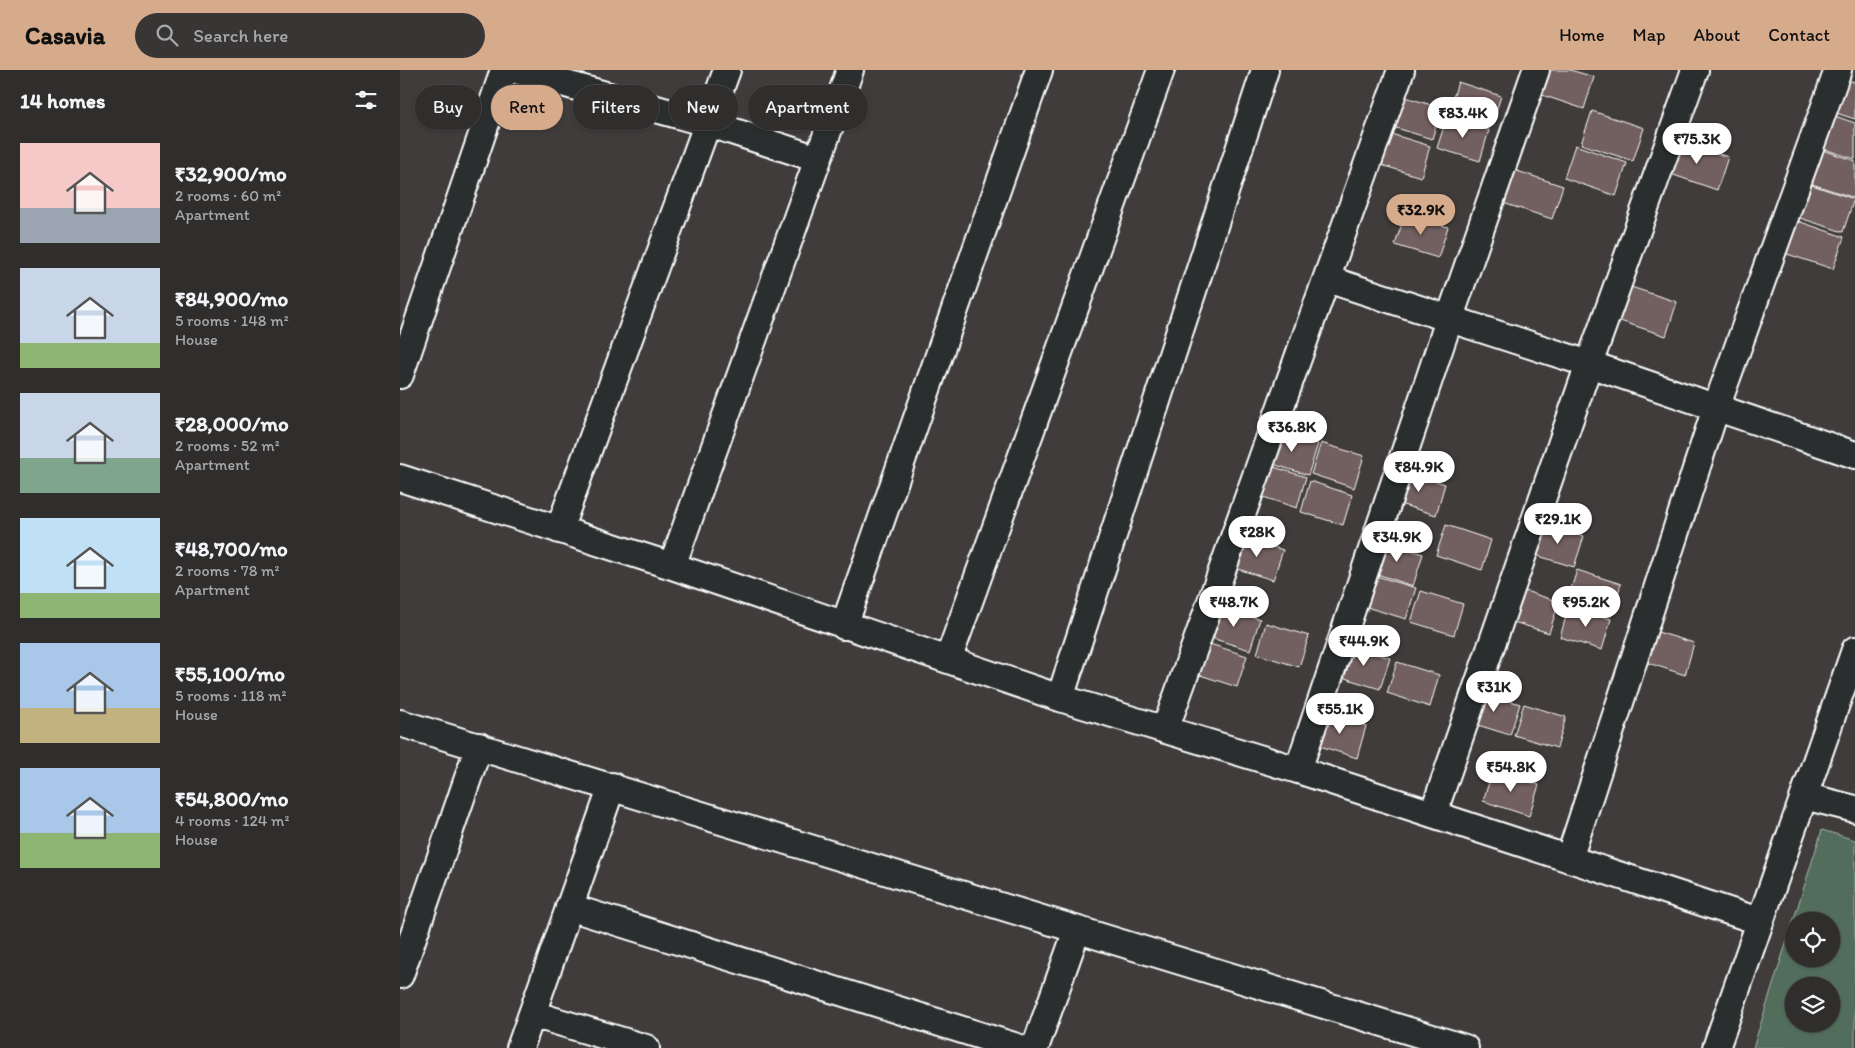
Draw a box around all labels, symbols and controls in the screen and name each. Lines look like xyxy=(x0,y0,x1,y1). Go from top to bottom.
search box xyxy=(135,13,485,58)
text: Casavia xyxy=(25,21,105,50)
icon: search xyxy=(153,21,181,49)
text: Search here xyxy=(193,24,288,47)
text: Home xyxy=(1559,24,1605,46)
text: Map xyxy=(1633,24,1666,46)
text: About xyxy=(1694,24,1740,46)
text: Contact xyxy=(1768,24,1830,46)
chip: Buy xyxy=(415,85,481,130)
chip: Rent xyxy=(491,85,563,130)
chip: Filters xyxy=(573,85,659,130)
chip: New xyxy=(669,85,738,130)
chip: Apartment xyxy=(748,85,868,130)
icon: filters xyxy=(352,86,380,114)
text: 14 homes xyxy=(20,88,105,113)
pin: ₹83.4K xyxy=(1422,97,1504,139)
text: ₹83.4K xyxy=(1438,103,1488,122)
pin: ₹75.3K xyxy=(1656,122,1738,165)
text: ₹75.3K xyxy=(1673,129,1721,148)
text: ₹32,900/mo xyxy=(175,161,287,186)
icon: home xyxy=(60,163,120,223)
text: 2 rooms · 60 m² xyxy=(175,186,281,205)
pin: ₹32.9K xyxy=(1380,194,1462,236)
text: ₹32.9K xyxy=(1397,200,1445,219)
text: Apartment xyxy=(175,205,250,224)
text: ₹84,900/mo xyxy=(175,286,288,311)
icon: home xyxy=(60,288,120,348)
text: 5 rooms · 148 m² xyxy=(175,311,289,330)
text: House xyxy=(175,330,218,349)
pin: ₹36.8K xyxy=(1251,410,1333,453)
text: ₹28,000/mo xyxy=(175,411,289,436)
icon: home xyxy=(60,413,120,473)
text: ₹36.8K xyxy=(1268,417,1316,436)
text: 2 rooms · 52 m² xyxy=(175,436,280,455)
pin: ₹84.9K xyxy=(1378,450,1460,493)
text: Apartment xyxy=(175,455,250,474)
text: ₹84.9K xyxy=(1395,457,1443,476)
pin: ₹29.1K xyxy=(1517,502,1599,545)
text: ₹29.1K xyxy=(1535,509,1581,528)
pin: ₹28K xyxy=(1227,516,1287,558)
pin: ₹34.9K xyxy=(1356,520,1438,563)
text: ₹28K xyxy=(1239,522,1275,541)
text: ₹34.9K xyxy=(1373,527,1421,546)
text: ₹48,700/mo xyxy=(175,536,288,561)
icon: home xyxy=(60,538,120,598)
text: 2 rooms · 78 m² xyxy=(175,561,280,580)
text: Apartment xyxy=(175,580,250,599)
pin: ₹48.7K xyxy=(1193,586,1275,628)
pin: ₹95.2K xyxy=(1545,586,1627,628)
text: ₹48.7K xyxy=(1210,592,1258,611)
text: ₹95.2K xyxy=(1562,592,1610,611)
pin: ₹44.9K xyxy=(1323,624,1405,667)
text: ₹44.9K xyxy=(1339,631,1389,650)
text: ₹55,100/mo xyxy=(175,661,285,686)
icon: home xyxy=(60,663,120,723)
pin: ₹31K xyxy=(1464,670,1524,713)
text: ₹31K xyxy=(1477,677,1511,696)
text: 5 rooms · 118 m² xyxy=(175,686,286,705)
pin: ₹55.1K xyxy=(1299,692,1381,735)
text: ₹55.1K xyxy=(1317,699,1363,718)
text: House xyxy=(175,705,218,724)
pin: ₹54.8K xyxy=(1470,750,1552,793)
text: ₹54.8K xyxy=(1487,757,1535,776)
text: ₹54,800/mo xyxy=(175,786,288,811)
icon: home xyxy=(60,788,120,848)
text: 4 rooms · 124 m² xyxy=(175,811,290,830)
text: House xyxy=(175,830,218,849)
map controls xyxy=(1785,912,1840,1032)
button: locate xyxy=(1785,912,1840,967)
button: layers xyxy=(1785,977,1840,1032)

